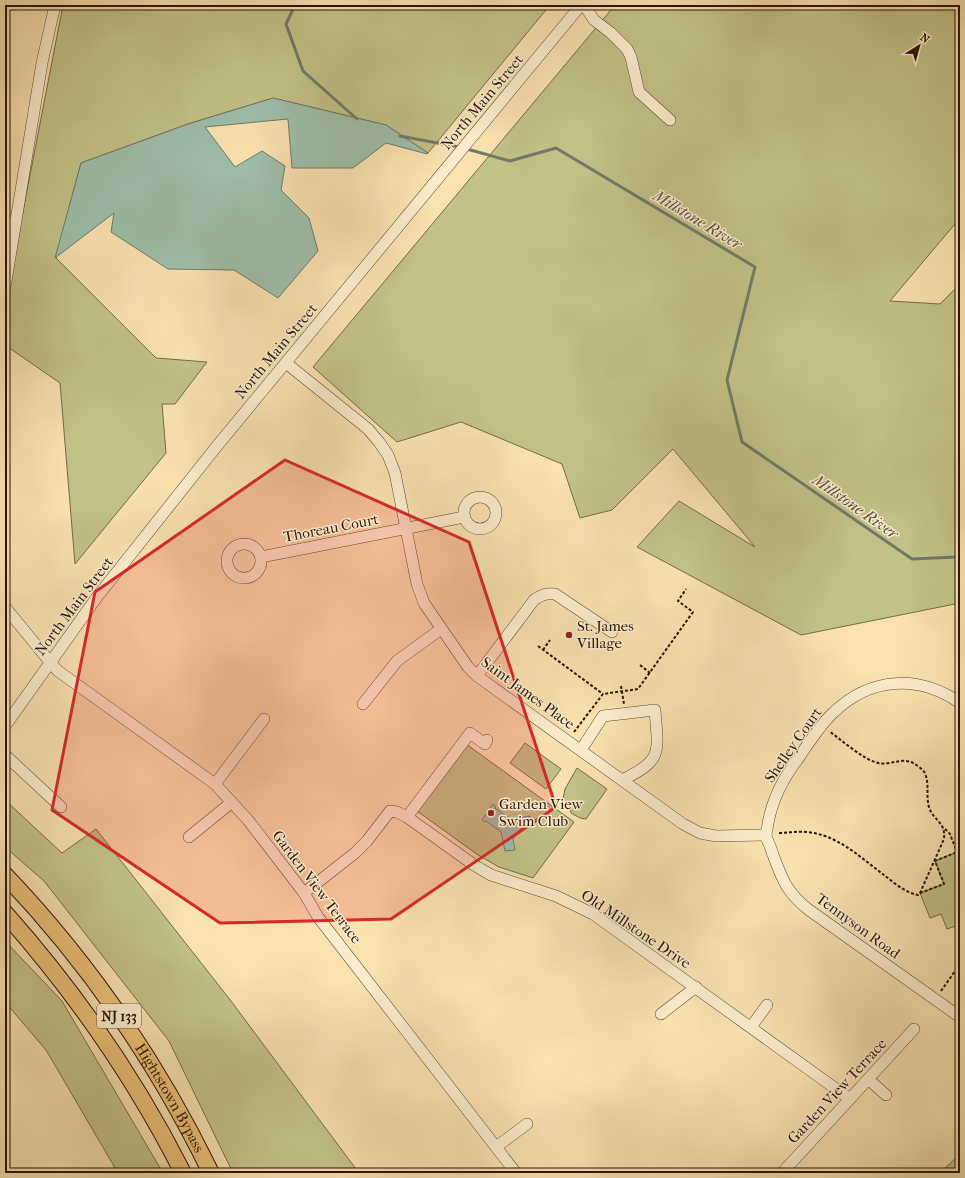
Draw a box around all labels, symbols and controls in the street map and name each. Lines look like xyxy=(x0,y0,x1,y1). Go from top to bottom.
north arrow xyxy=(899,26,939,66)
text: N xyxy=(917,31,932,47)
street label: North Main Street xyxy=(437,50,527,153)
water label: Millstone River xyxy=(649,185,747,254)
street label: North Main Street xyxy=(231,299,321,402)
water label: Millstone River xyxy=(808,469,904,544)
street label: Thoreau Court xyxy=(282,510,381,546)
street label: North Main Street xyxy=(31,553,117,659)
place label: St. James Village xyxy=(576,617,634,652)
marker: St. James Village xyxy=(564,630,574,640)
street label: Saint James Place xyxy=(478,653,579,733)
street label: Shelley Court xyxy=(760,703,826,786)
place label: Garden View Swim Club xyxy=(499,795,584,830)
marker: Garden View Swim Club xyxy=(486,808,496,818)
street label: Garden View Terrace xyxy=(269,827,366,948)
street label: Old Millstone Drive xyxy=(578,886,695,973)
street label: Tennyson Road xyxy=(812,889,904,963)
road number: NJ 133 xyxy=(97,1004,141,1028)
street label: Garden View Terrace xyxy=(784,1034,891,1147)
street label: Hightstown Bypass xyxy=(131,1040,208,1156)

